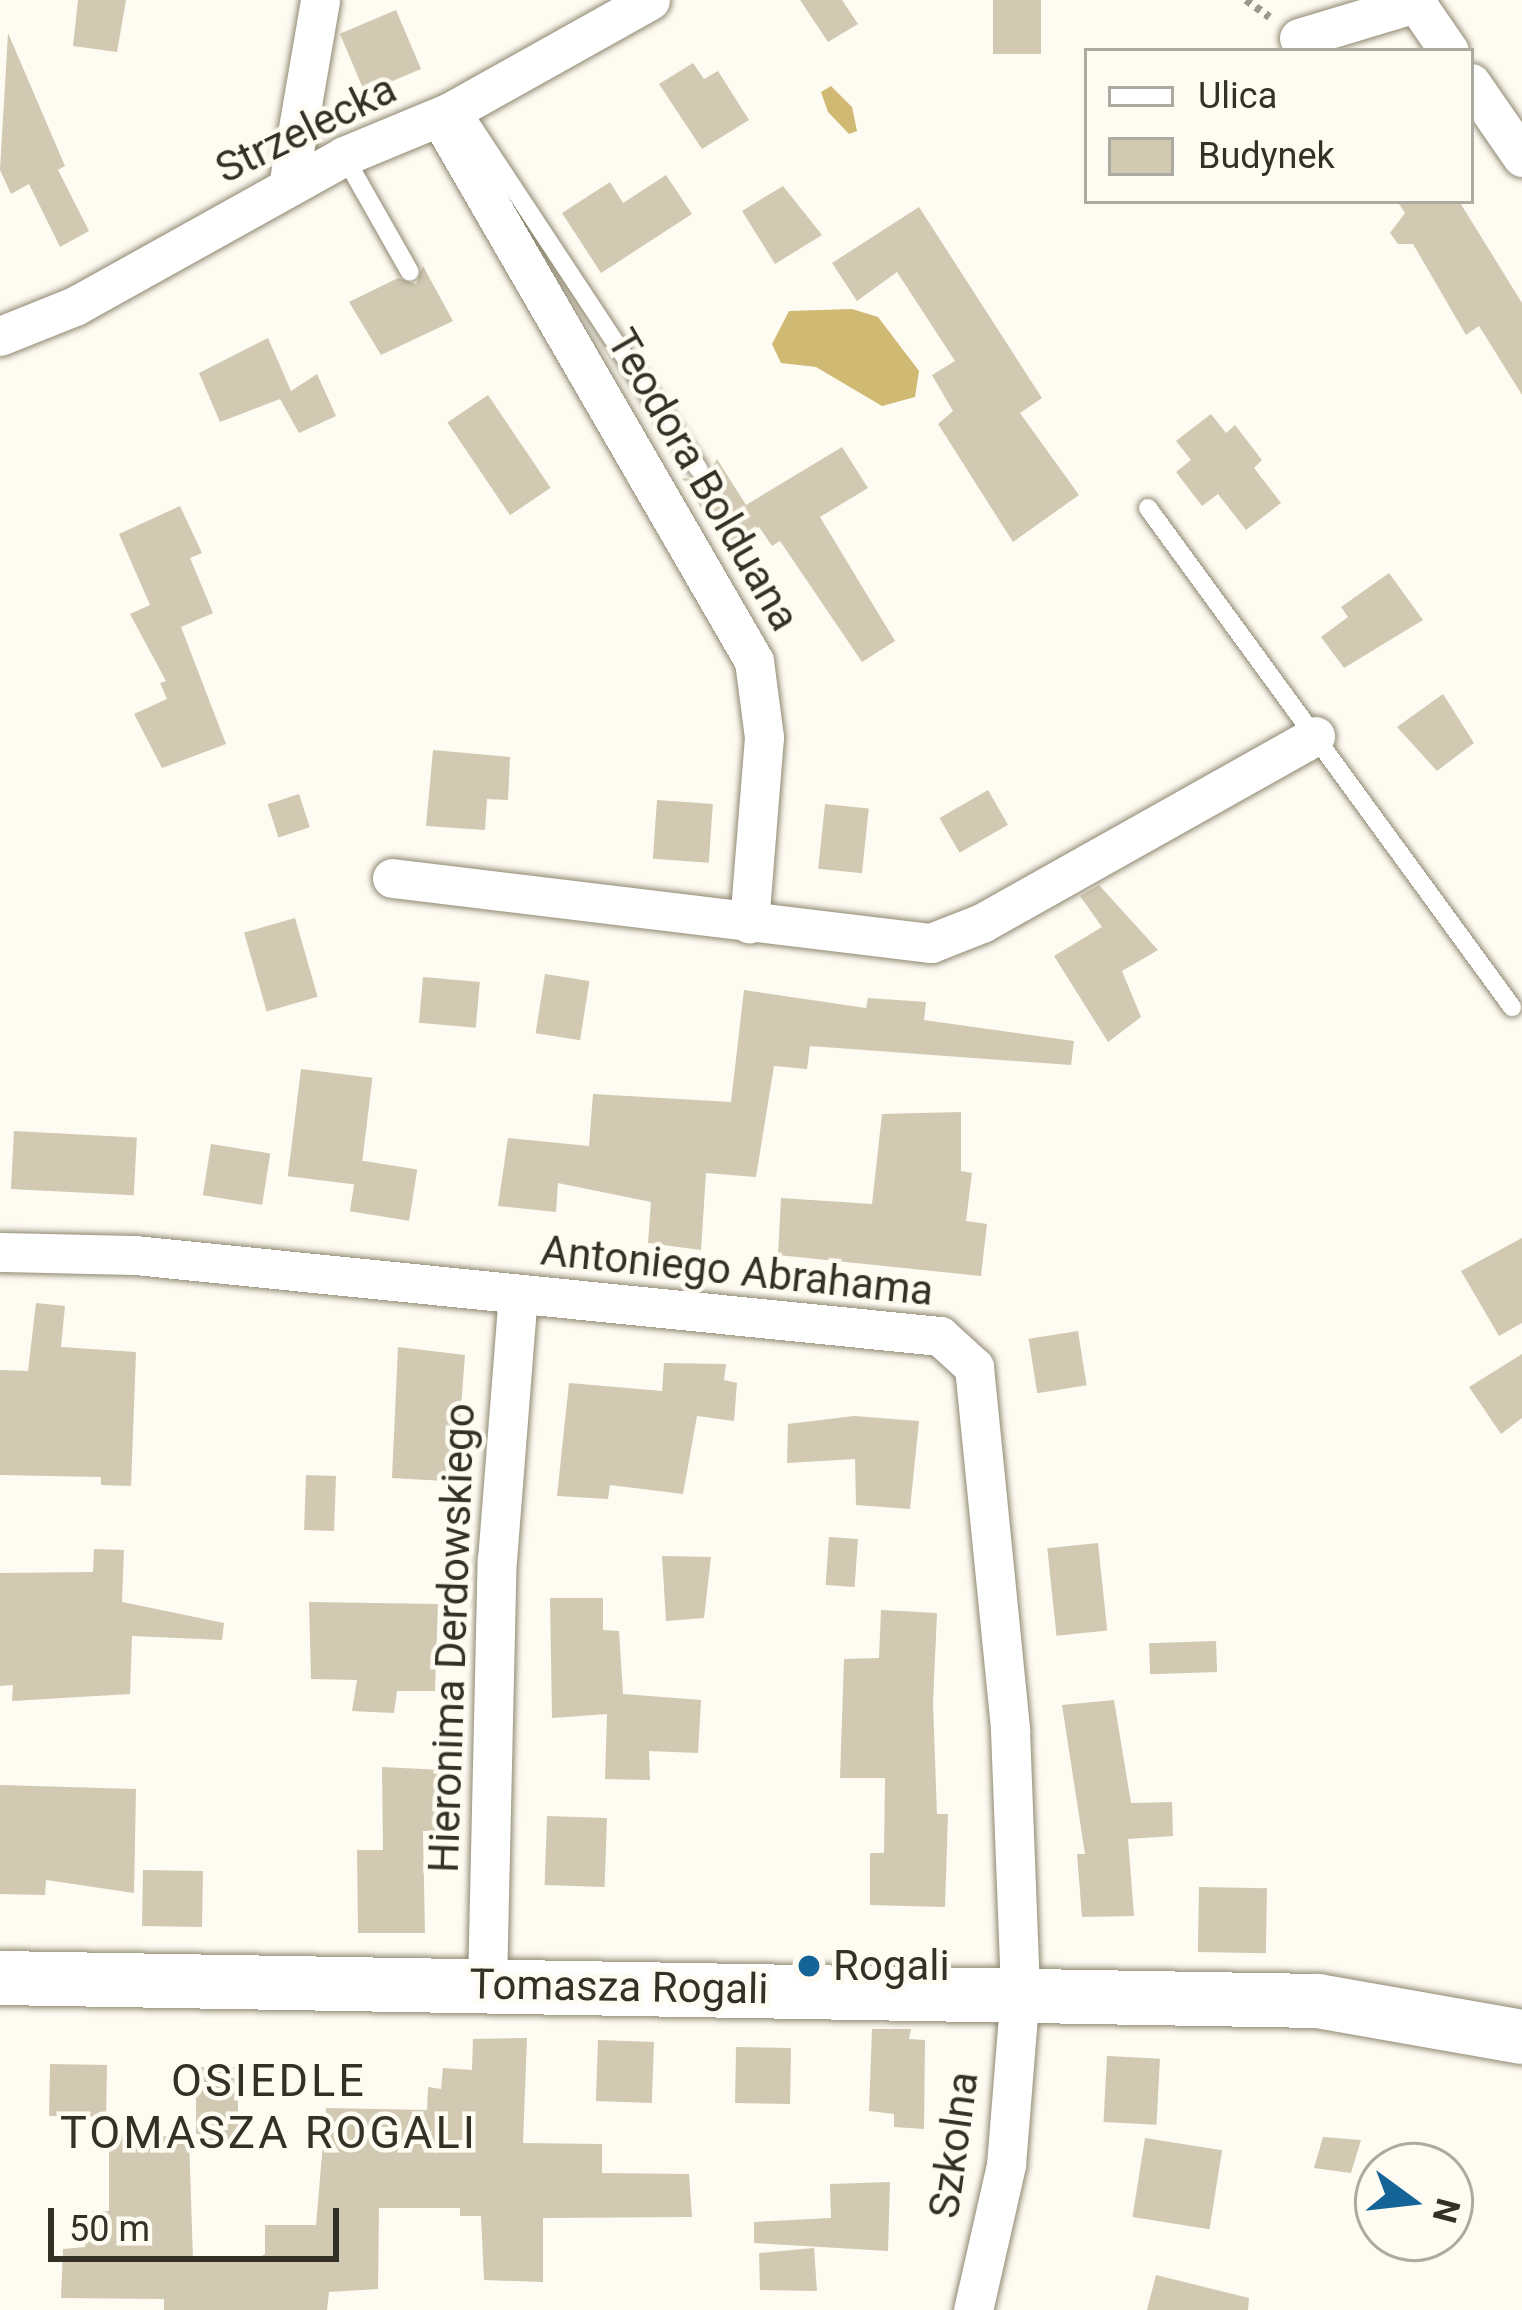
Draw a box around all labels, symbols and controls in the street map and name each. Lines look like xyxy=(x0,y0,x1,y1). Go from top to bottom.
legend xyxy=(1084,48,1474,204)
street label: Strzelecka xyxy=(208,64,404,194)
text: Ulica xyxy=(1198,75,1277,117)
text: Budynek xyxy=(1198,135,1335,177)
street label: Teodora Bolduana xyxy=(596,320,810,640)
street label: Antoniego Abrahama xyxy=(538,1225,936,1317)
street label: Hieronima Derdowskiego xyxy=(419,1402,485,1874)
place label: Rogali xyxy=(833,1941,950,1991)
marker: Rogali xyxy=(796,1953,822,1979)
street label: Tomasza Rogali xyxy=(469,1959,769,2015)
district label: OSIEDLE TOMASZA ROGALI xyxy=(60,2054,478,2160)
street label: Szkolna xyxy=(919,2069,989,2221)
north arrow xyxy=(1354,2142,1474,2262)
scale bar xyxy=(54,2184,345,2258)
text: N xyxy=(1425,2194,1468,2227)
text: 50 m xyxy=(69,2208,150,2250)

